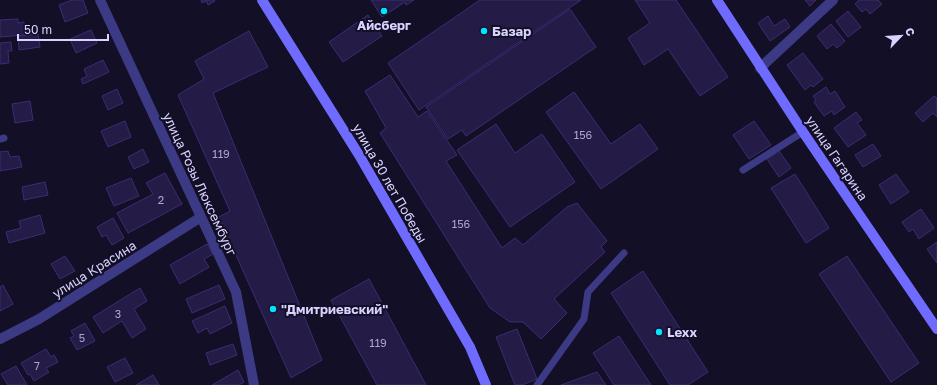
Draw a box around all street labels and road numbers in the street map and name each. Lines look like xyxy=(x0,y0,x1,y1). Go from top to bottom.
street label: улица Розы Люксембург xyxy=(160,110,240,258)
street label: улица Гагарина xyxy=(803,113,871,203)
street label: улица 30 лет Победы xyxy=(349,121,431,245)
street label: улица Красина xyxy=(49,237,139,301)

